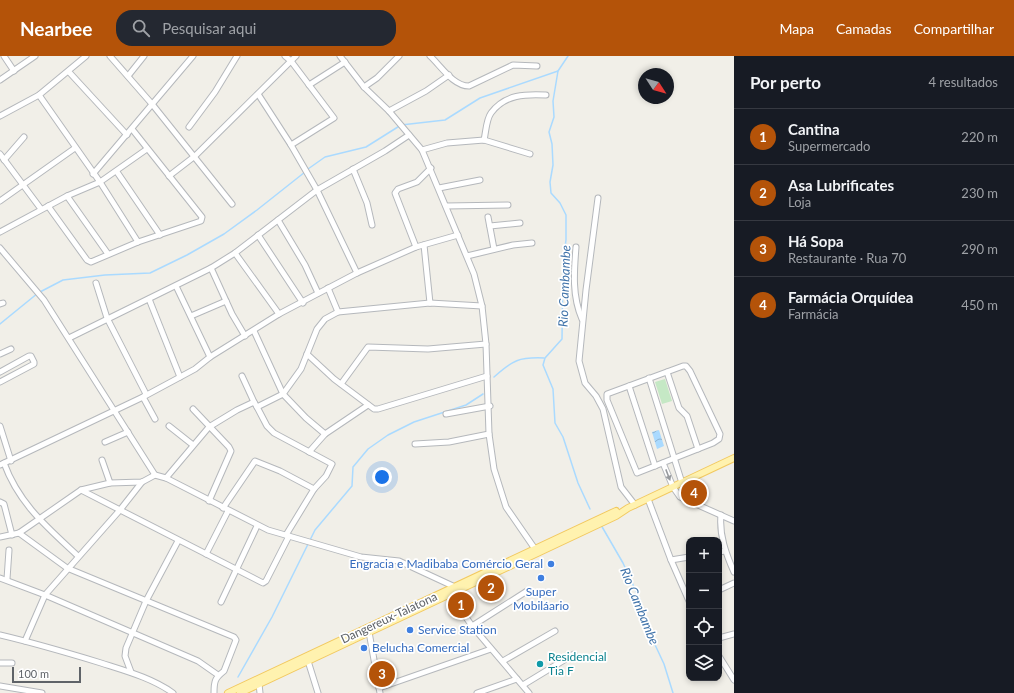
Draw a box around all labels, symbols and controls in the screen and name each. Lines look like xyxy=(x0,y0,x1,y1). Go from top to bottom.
search box xyxy=(116,10,396,46)
text: Nearbee xyxy=(20,17,92,40)
icon: search xyxy=(130,17,152,39)
text: Pesquisar aqui xyxy=(162,19,256,37)
text: Mapa xyxy=(779,20,814,37)
text: Camadas xyxy=(836,20,892,37)
text: Compartilhar xyxy=(914,20,994,37)
north arrow xyxy=(638,68,674,104)
text: Por perto xyxy=(750,72,821,93)
text: 4 resultados xyxy=(928,74,998,90)
text: Cantina xyxy=(788,120,840,138)
text: 1 xyxy=(759,129,767,145)
text: 220 m xyxy=(961,129,998,145)
text: Supermercado xyxy=(788,138,870,154)
text: Asa Lubrificates xyxy=(788,176,894,194)
text: 2 xyxy=(759,185,767,201)
text: 230 m xyxy=(961,185,998,201)
text: Loja xyxy=(788,194,811,210)
text: Há Sopa xyxy=(788,232,844,250)
text: 3 xyxy=(759,241,767,257)
text: 290 m xyxy=(961,241,998,257)
water label: Rio Cambambe xyxy=(555,245,573,327)
text: Restaurante · Rua 70 xyxy=(788,250,906,266)
text: Farmácia Orquídea xyxy=(788,288,913,306)
text: 4 xyxy=(759,297,767,313)
text: 450 m xyxy=(961,297,998,313)
text: Farmácia xyxy=(788,306,839,322)
your location xyxy=(372,467,392,487)
one-way arrow xyxy=(666,469,672,481)
pin: 4 xyxy=(681,478,707,508)
map controls xyxy=(686,537,722,681)
button: + xyxy=(686,537,722,573)
place label: Engracia e Madibaba Comércio Geral xyxy=(349,556,543,571)
marker: Engracia e Madibaba Comércio Geral xyxy=(546,559,556,569)
water label: Rio Cambambe xyxy=(617,565,663,647)
pin: 2 xyxy=(478,573,504,603)
marker: Super Mobiláario xyxy=(536,573,546,583)
button: − xyxy=(686,573,722,609)
place label: Super Mobiláario xyxy=(513,584,569,613)
street label: Dangereux-Talatona xyxy=(338,589,440,647)
pin: 1 xyxy=(448,590,474,620)
button: locate xyxy=(686,609,722,645)
place label: Service Station xyxy=(418,622,497,637)
marker: Service Station xyxy=(405,625,415,635)
place label: Belucha Comercial xyxy=(372,640,469,655)
marker: Belucha Comercial xyxy=(359,643,369,653)
button: layers xyxy=(686,645,722,681)
place label: Residencial Tia F xyxy=(548,649,607,678)
pin: 3 xyxy=(369,659,395,689)
marker: Residencial Tia F xyxy=(535,659,545,669)
scale bar xyxy=(12,665,81,684)
text: 100 m xyxy=(18,667,49,680)

